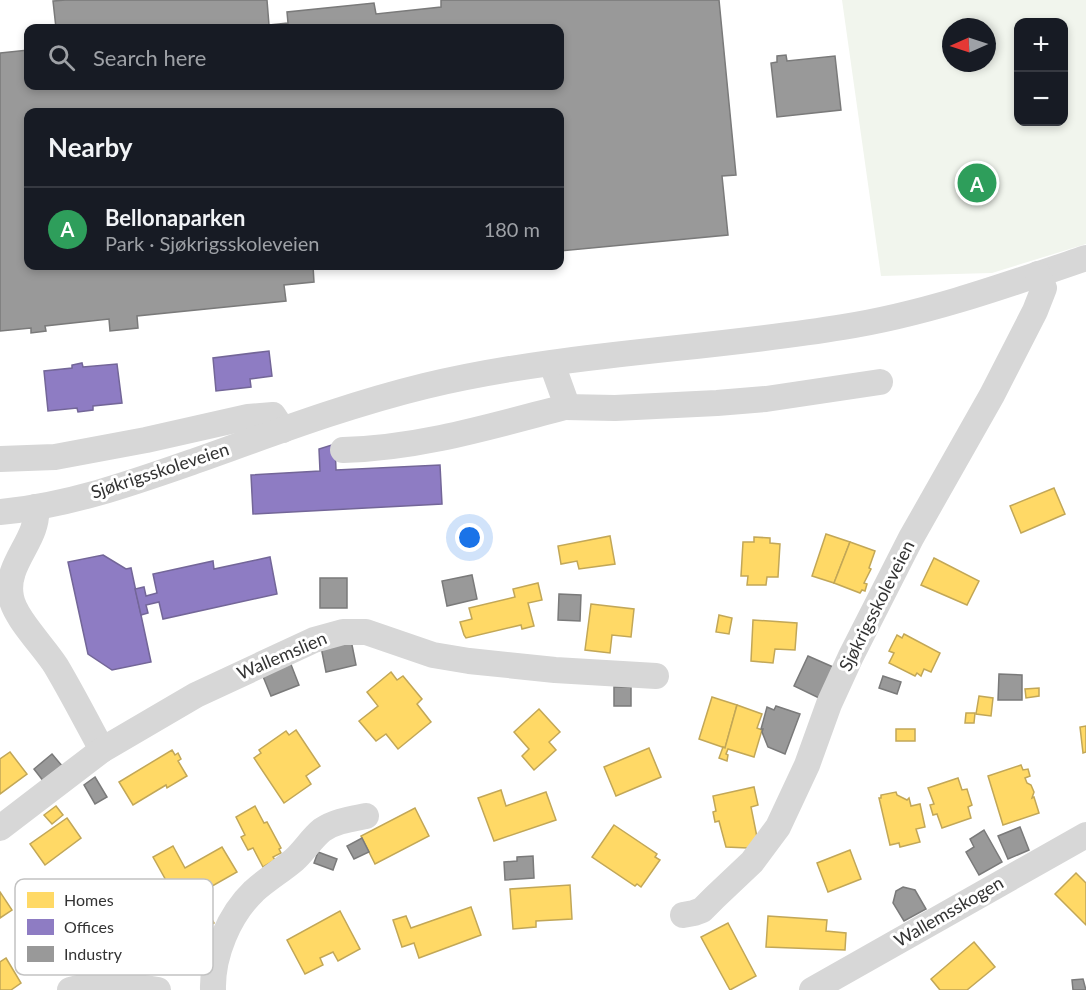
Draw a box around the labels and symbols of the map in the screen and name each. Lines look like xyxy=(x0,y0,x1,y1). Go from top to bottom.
north arrow xyxy=(942,18,996,72)
pin: A xyxy=(958,160,996,206)
street label: Sjøkrigsskoleveien xyxy=(88,437,232,503)
your location xyxy=(455,523,484,552)
street label: Sjøkrigsskoleveien xyxy=(834,536,919,675)
street label: Wallemslien xyxy=(233,626,330,684)
street label: Wallemsskogen xyxy=(890,871,1007,951)
legend xyxy=(15,879,213,975)
text: Homes xyxy=(64,890,114,909)
text: Offices xyxy=(64,917,114,936)
text: Industry xyxy=(64,944,123,963)

